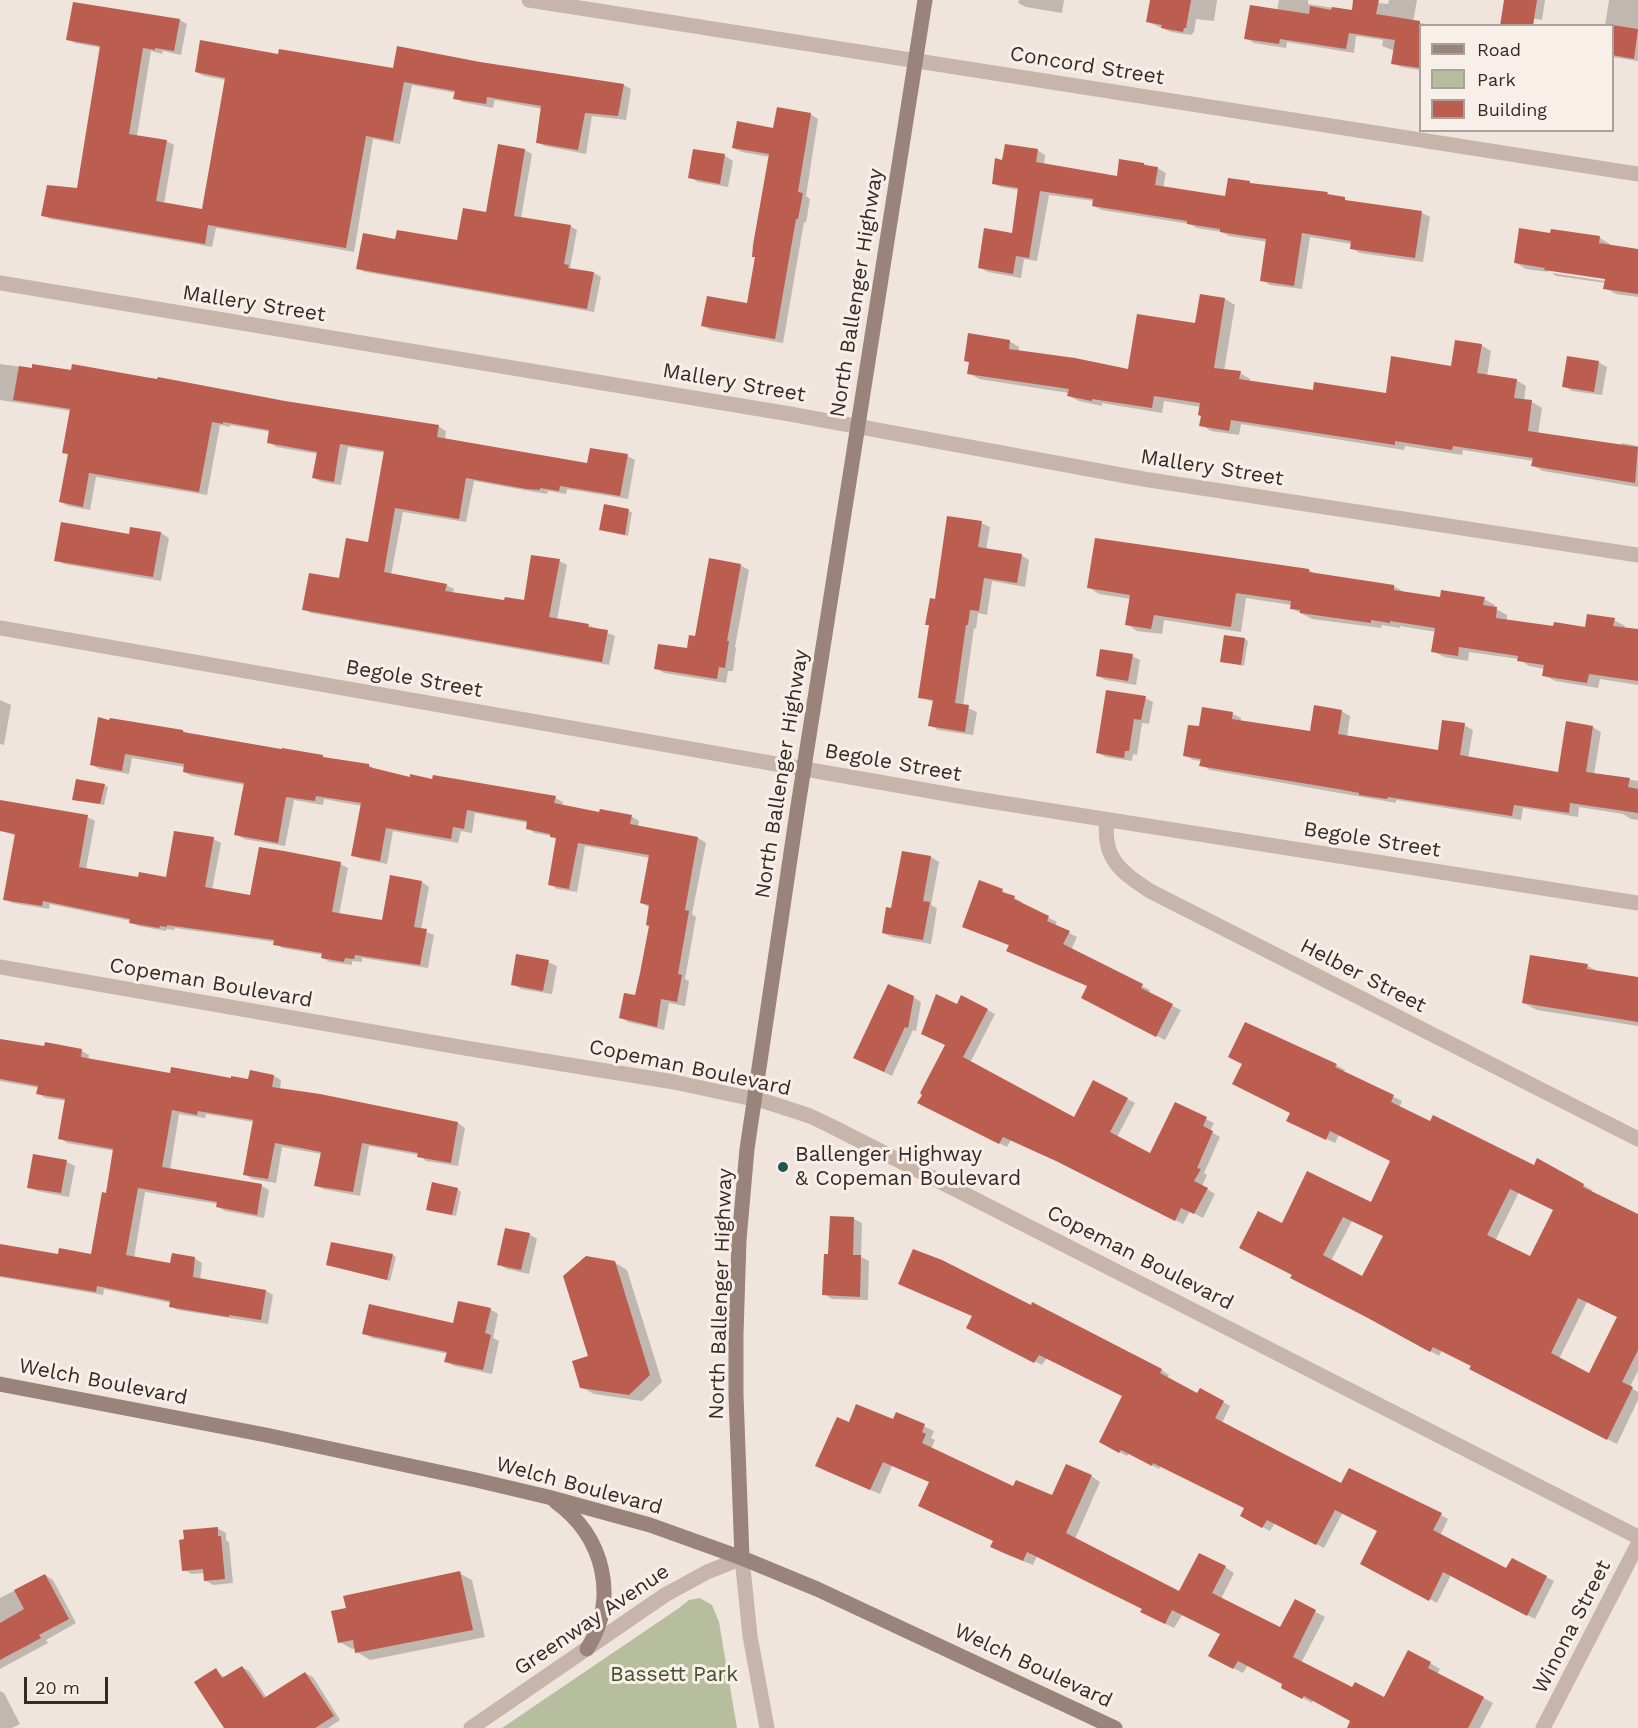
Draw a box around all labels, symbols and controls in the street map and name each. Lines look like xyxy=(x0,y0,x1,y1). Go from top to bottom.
legend xyxy=(1419,24,1614,132)
text: Road xyxy=(1477,39,1521,60)
street label: Concord Street xyxy=(1008,41,1166,91)
text: Park xyxy=(1477,69,1516,90)
text: Building xyxy=(1477,99,1547,120)
street label: North Ballenger Highway xyxy=(825,167,889,419)
street label: Mallery Street xyxy=(181,280,327,328)
street label: Mallery Street xyxy=(661,358,807,408)
street label: Mallery Street xyxy=(1139,444,1285,492)
street label: North Ballenger Highway xyxy=(750,648,814,900)
street label: Begole Street xyxy=(344,655,484,703)
street label: Begole Street xyxy=(823,739,963,787)
street label: Begole Street xyxy=(1302,817,1442,863)
street label: Helber Street xyxy=(1296,933,1430,1019)
street label: Copeman Boulevard xyxy=(107,953,315,1013)
street label: Copeman Boulevard xyxy=(587,1034,793,1102)
place label: Ballenger Highway & Copeman Boulevard xyxy=(795,1142,1021,1192)
marker: Ballenger Highway & Copeman Boulevard xyxy=(776,1160,790,1174)
street label: North Ballenger Highway xyxy=(704,1168,738,1420)
street label: Copeman Boulevard xyxy=(1043,1200,1237,1316)
street label: Welch Boulevard xyxy=(16,1353,190,1411)
street label: Welch Boulevard xyxy=(493,1452,665,1520)
street label: Winona Street xyxy=(1527,1556,1617,1698)
street label: Greenway Avenue xyxy=(510,1559,674,1681)
street label: Welch Boulevard xyxy=(950,1618,1116,1714)
park label: Bassett Park xyxy=(610,1662,738,1688)
scale bar xyxy=(27,1665,111,1703)
text: 20 m xyxy=(35,1677,80,1698)

